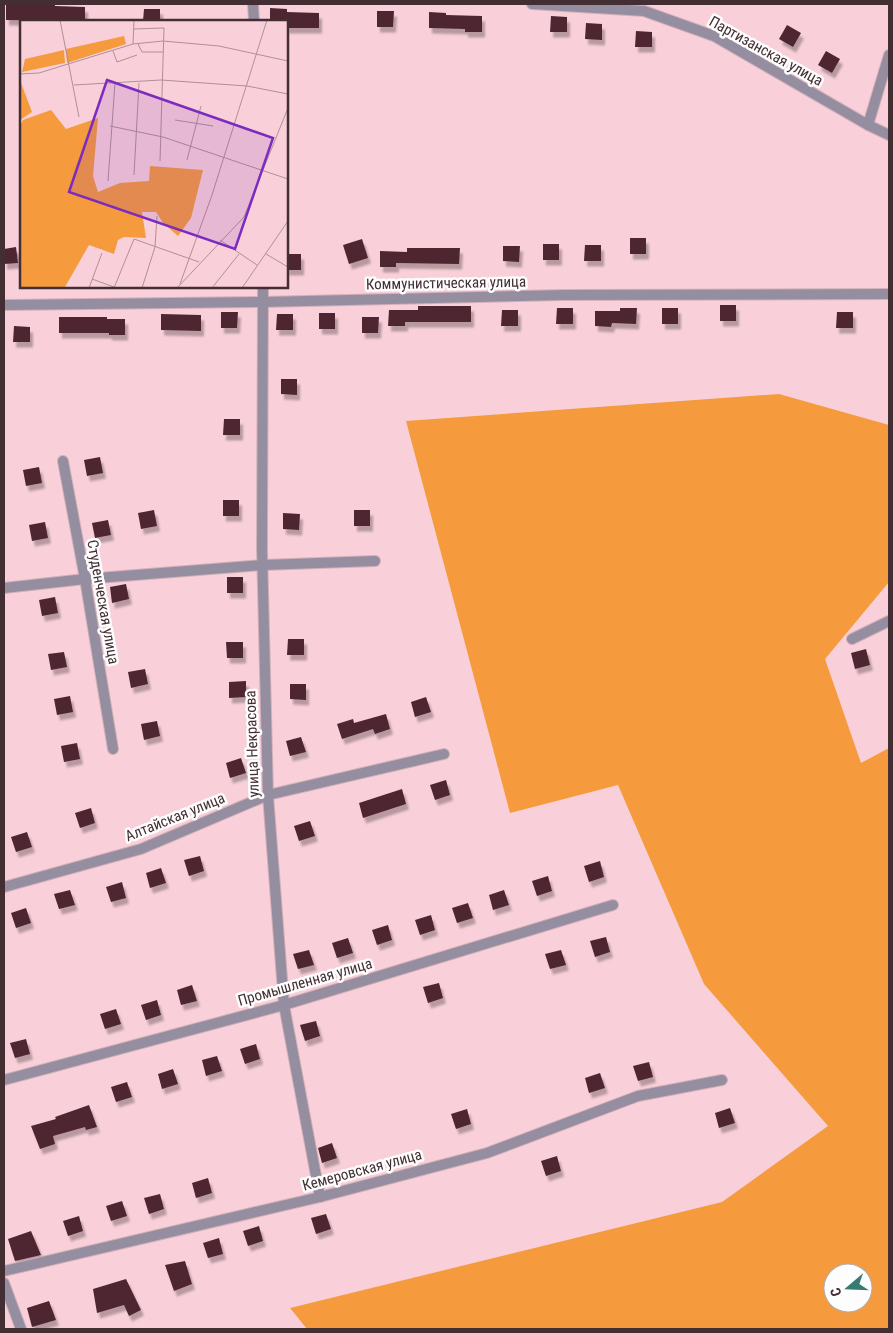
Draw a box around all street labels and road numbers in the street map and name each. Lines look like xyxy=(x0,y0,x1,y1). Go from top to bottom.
street label: Партизанская улица xyxy=(706,12,826,90)
street label: Коммунистическая улица xyxy=(366,273,526,293)
street label: Студенческая улица xyxy=(83,538,123,666)
street label: улица Некрасова xyxy=(241,690,263,798)
street label: Алтайская улица xyxy=(123,789,227,845)
street label: Промышленная улица xyxy=(236,954,374,1010)
street label: Кемеровская улица xyxy=(300,1145,424,1195)

